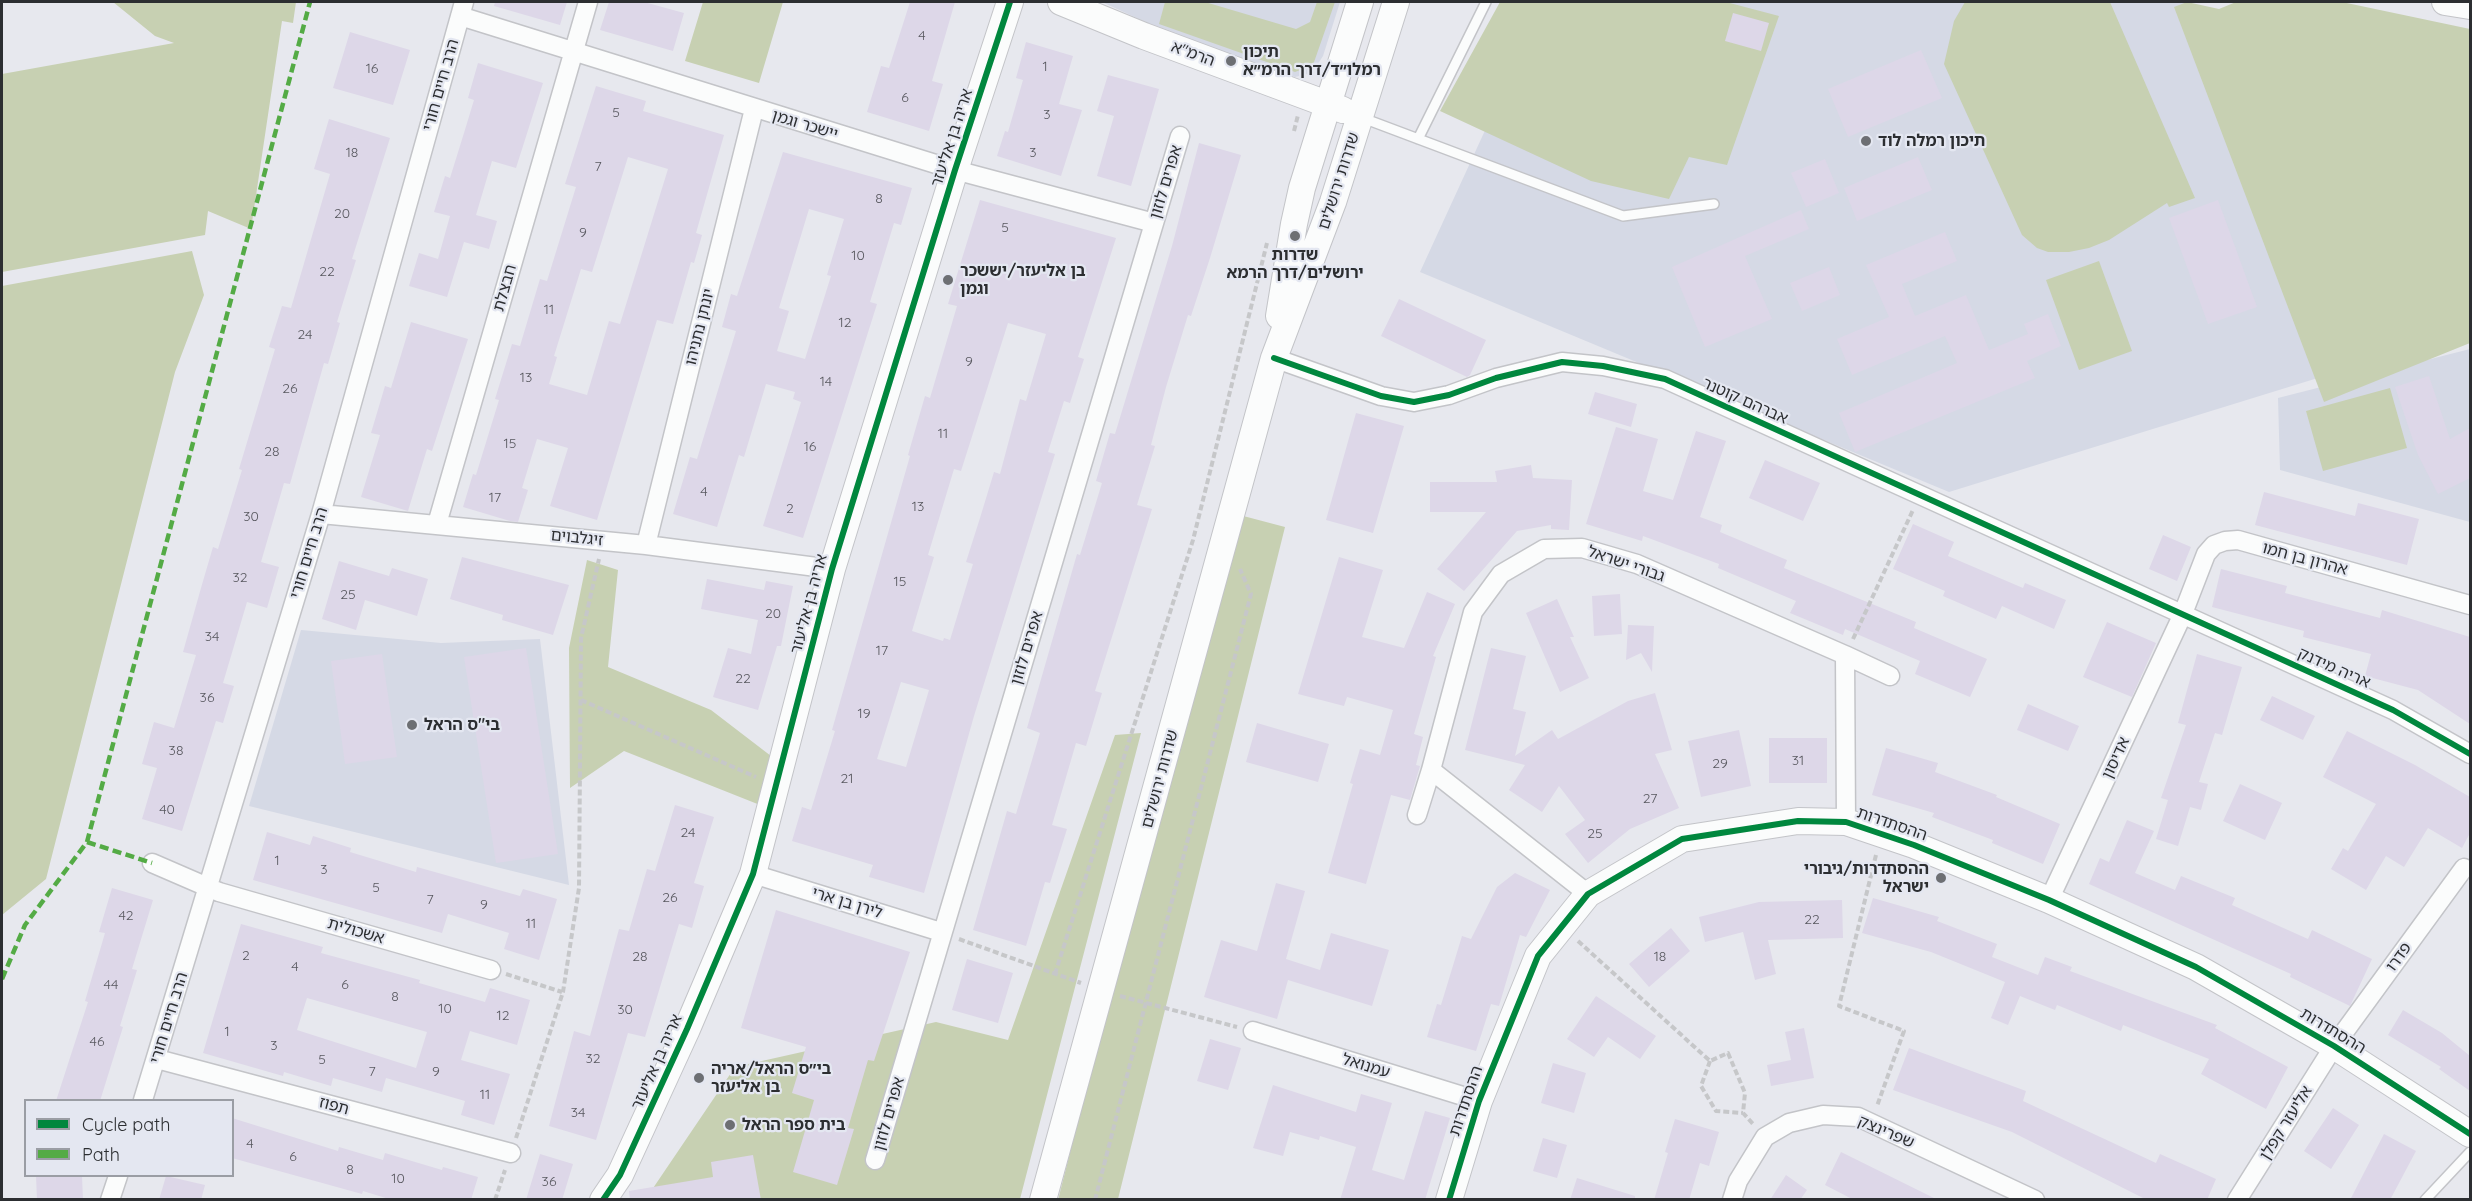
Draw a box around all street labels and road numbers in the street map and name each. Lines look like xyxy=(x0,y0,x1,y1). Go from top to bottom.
street label: הרב חיים חורי xyxy=(419,37,463,133)
street label: הרמ"א xyxy=(1169,37,1217,71)
street label: אריה בן אליעזר xyxy=(927,86,977,190)
street label: יישכר וגמן xyxy=(770,106,840,144)
street label: שדרות ירושלים xyxy=(1314,130,1364,232)
street label: אפרים לוזון xyxy=(1146,143,1186,221)
street label: חבצלת xyxy=(489,262,521,314)
street label: יונתן נתניהו xyxy=(681,287,719,367)
street label: אברהם קוטנר xyxy=(1699,374,1791,428)
street label: הרב חיים חורי xyxy=(286,505,332,601)
street label: זיגלבוים xyxy=(550,526,604,550)
street label: אהרון בן חמו xyxy=(2260,538,2350,580)
street label: גבורי ישראל xyxy=(1585,542,1667,586)
street label: אריה בן אליעזר xyxy=(786,552,832,656)
street label: אפרים לוזון xyxy=(1007,609,1047,687)
street label: אריה מידנק xyxy=(2295,644,2373,692)
street label: שדרות ירושלים xyxy=(1138,728,1182,830)
street label: אדיסון xyxy=(2098,734,2134,782)
street label: ההסתדרות xyxy=(1854,803,1930,845)
street label: לירן בן ארי xyxy=(809,883,885,923)
street label: אשכולית xyxy=(326,914,386,948)
street label: פדרו xyxy=(2382,939,2416,975)
street label: הרב חיים חורי xyxy=(146,970,192,1066)
street label: ההסתדרות xyxy=(2297,1004,2369,1058)
street label: אריה בן אליעזר xyxy=(627,1011,687,1113)
street label: עמנואל xyxy=(1340,1050,1392,1082)
street label: ההסתדרות xyxy=(1445,1063,1487,1139)
street label: אפרים לוזון xyxy=(869,1075,909,1153)
street label: אליעזר קפלן xyxy=(2256,1082,2316,1164)
street label: תפוז xyxy=(317,1093,351,1119)
street label: שפרינצק xyxy=(1855,1112,1917,1152)

